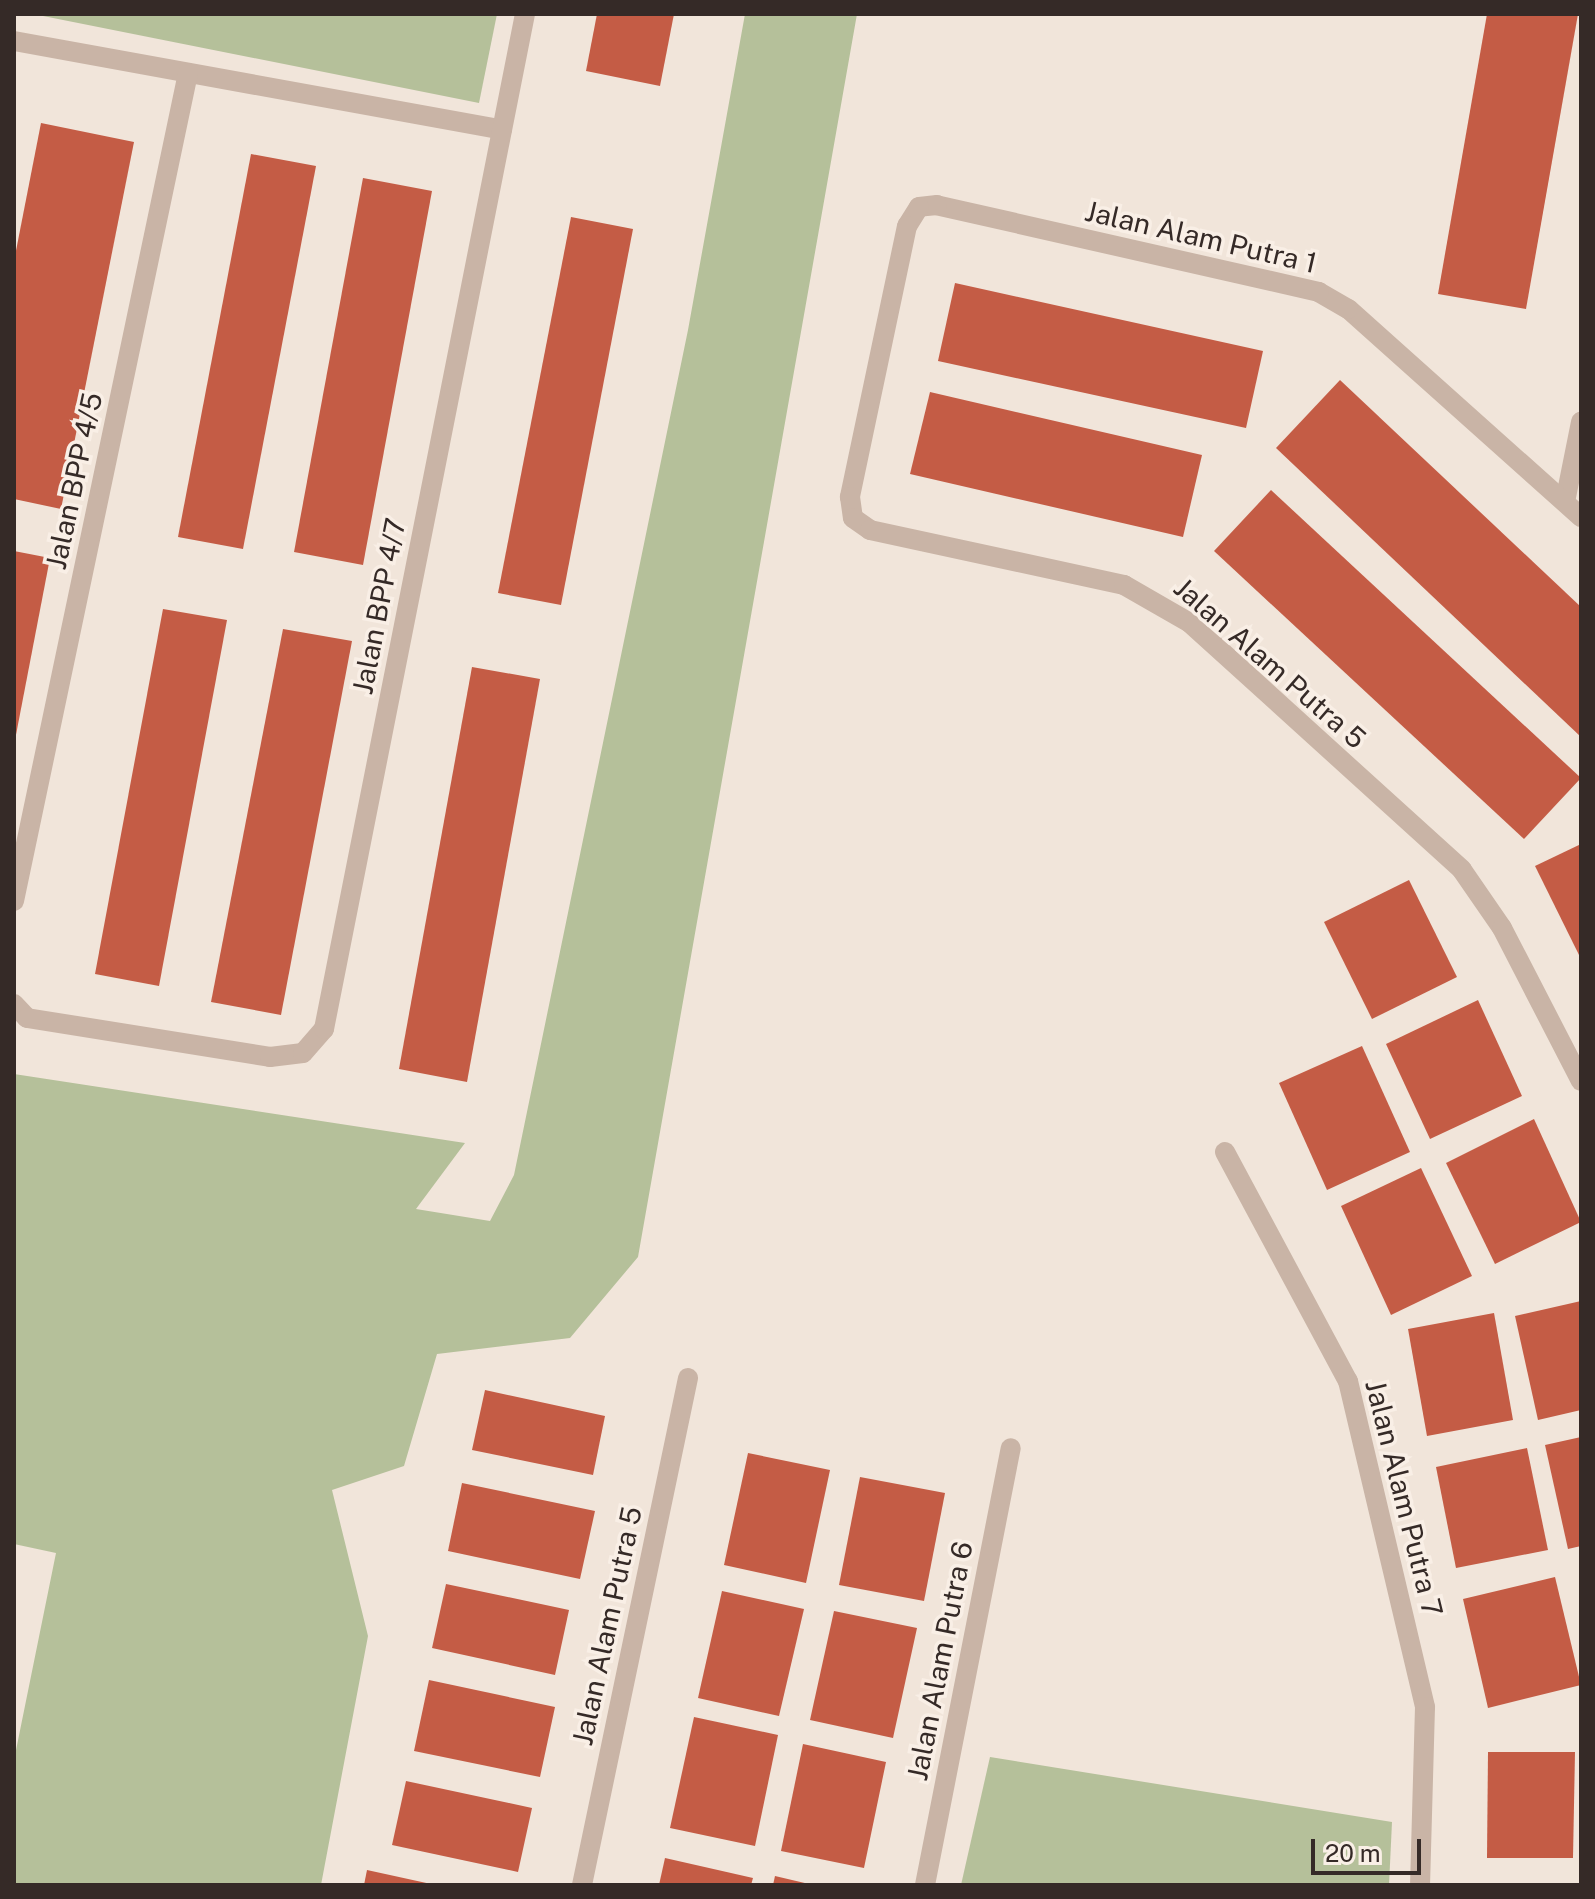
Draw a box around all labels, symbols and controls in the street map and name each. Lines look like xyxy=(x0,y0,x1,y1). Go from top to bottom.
street label: Jalan Alam Putra 1 xyxy=(1082,194,1320,280)
street label: Jalan BPP 4/5 xyxy=(39,390,109,572)
street label: Jalan BPP 4/7 xyxy=(345,515,413,697)
street label: Jalan Alam Putra 5 xyxy=(1167,570,1373,756)
street label: Jalan Alam Putra 7 xyxy=(1358,1376,1450,1620)
street label: Jalan Alam Putra 5 xyxy=(565,1503,649,1749)
street label: Jalan Alam Putra 6 xyxy=(900,1539,980,1783)
scale bar xyxy=(1315,1823,1425,1873)
text: 20 m xyxy=(1325,1839,1381,1867)

